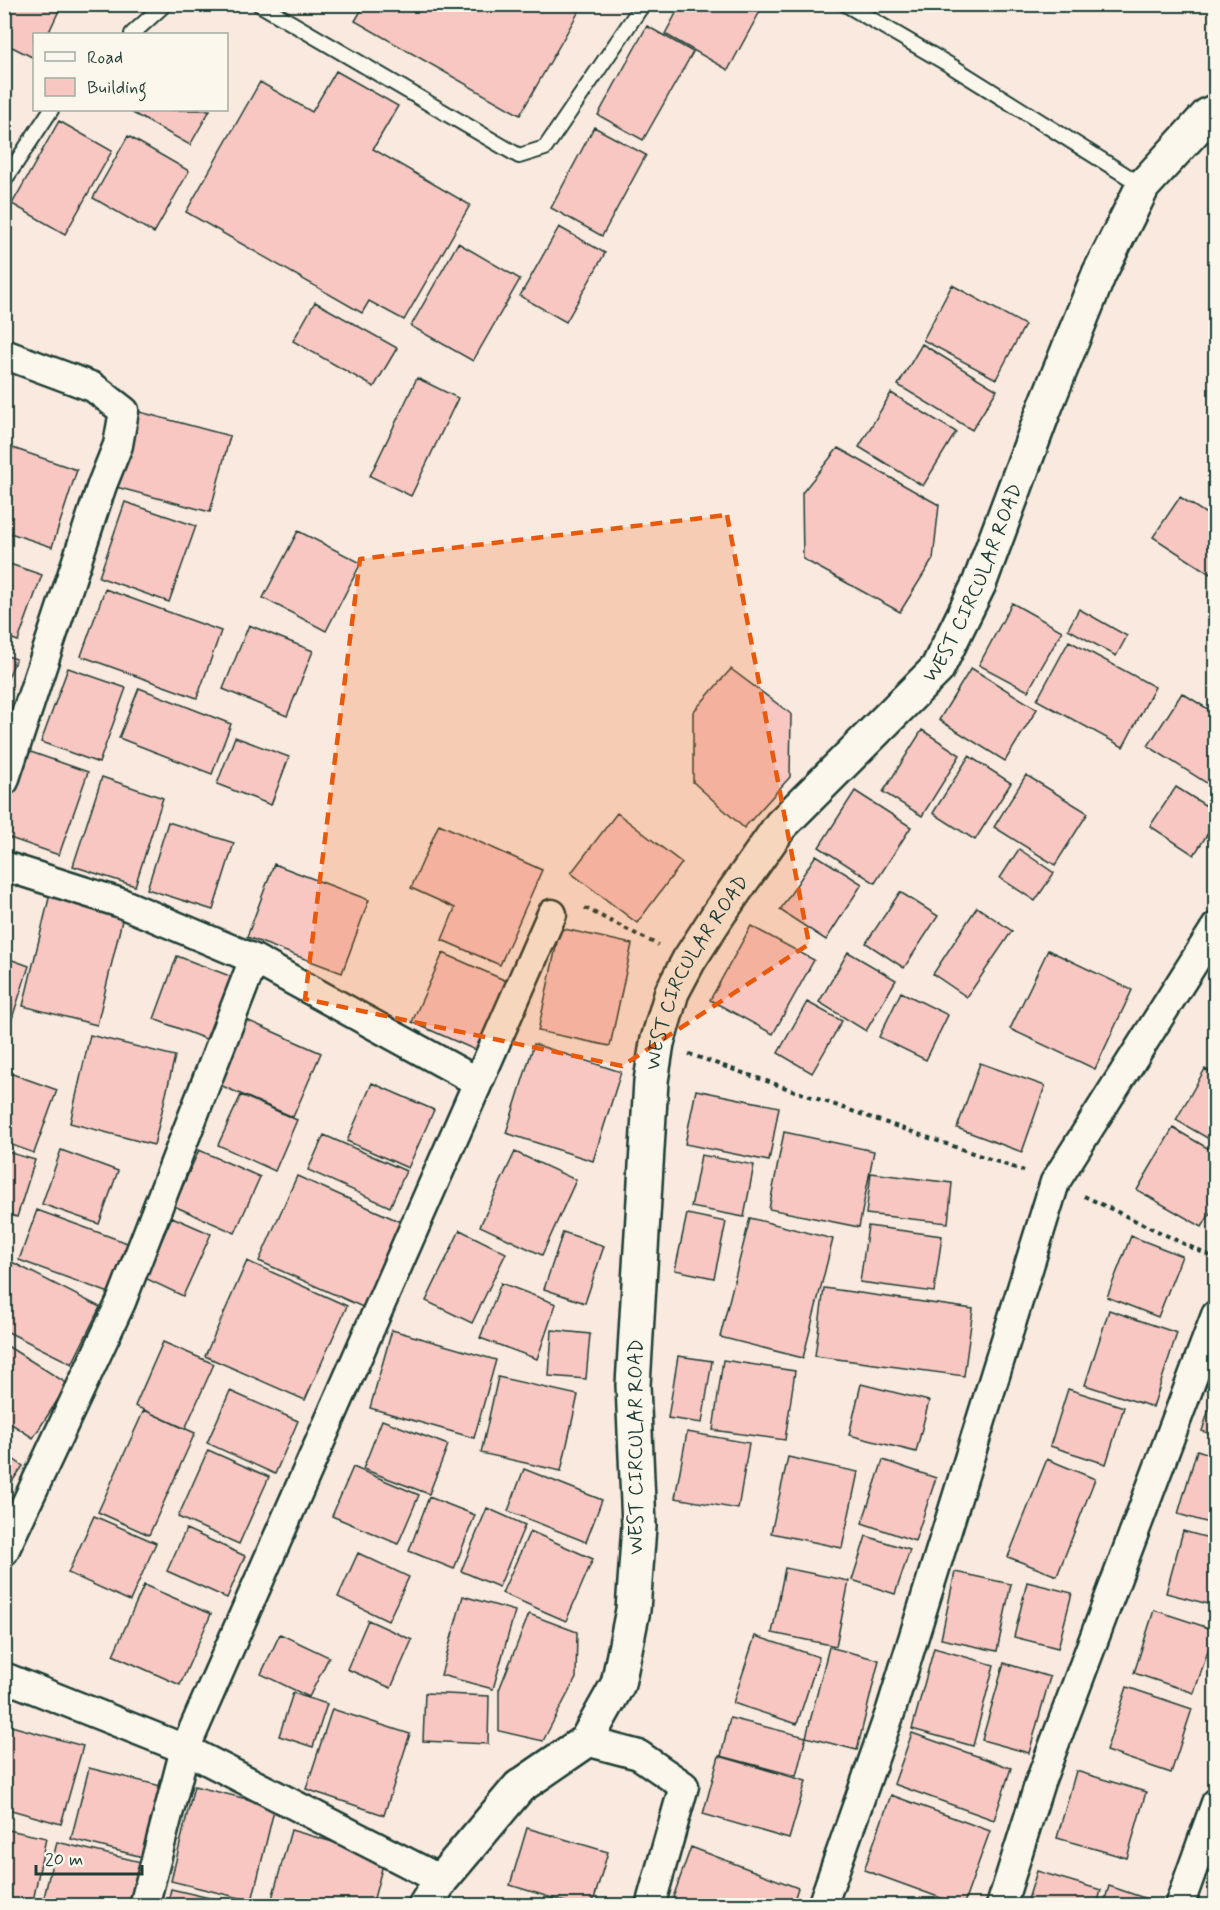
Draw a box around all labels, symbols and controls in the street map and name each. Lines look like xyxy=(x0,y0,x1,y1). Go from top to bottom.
legend xyxy=(33,33,228,111)
text: Road xyxy=(87,46,123,70)
text: Building xyxy=(87,76,147,102)
street label: WEST CIRCULAR ROAD xyxy=(917,480,1029,689)
street label: WEST CIRCULAR ROAD xyxy=(639,870,755,1072)
street label: WEST CIRCULAR ROAD xyxy=(623,1339,650,1555)
scale bar xyxy=(36,1838,142,1876)
text: 20 m xyxy=(45,1848,83,1872)

